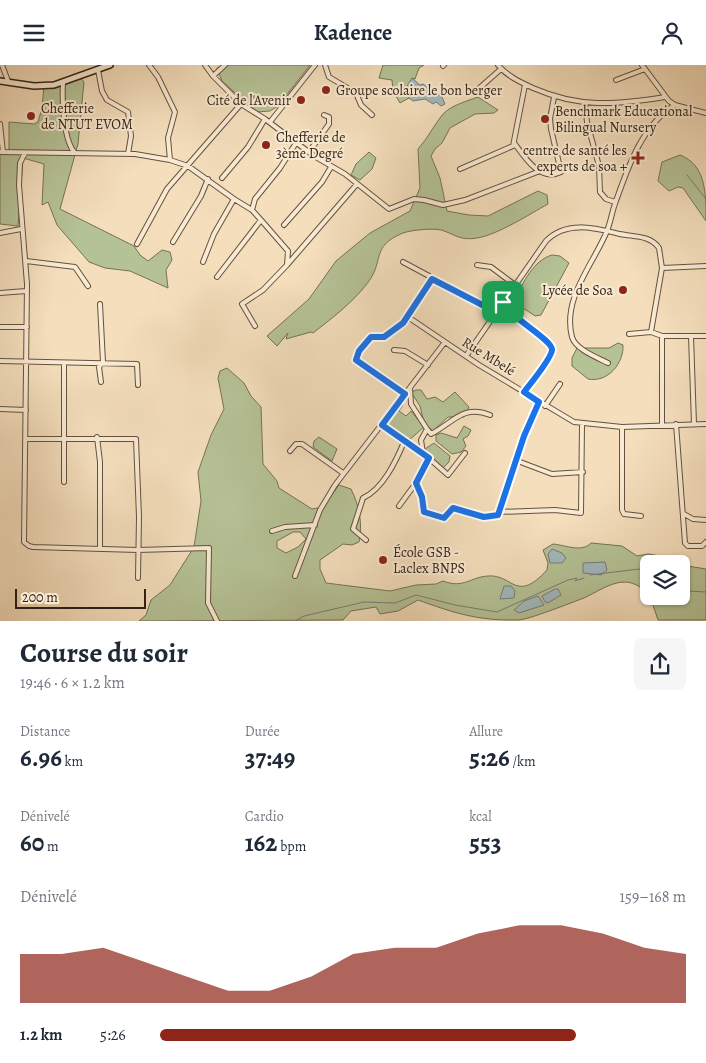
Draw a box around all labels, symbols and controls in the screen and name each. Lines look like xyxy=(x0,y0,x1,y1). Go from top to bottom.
text: Kadence xyxy=(314,18,392,48)
icon: menu xyxy=(20,19,48,47)
icon: person xyxy=(658,19,686,47)
place label: Groupe scolaire le bon berger xyxy=(336,81,503,100)
marker: Groupe scolaire le bon berger xyxy=(320,84,332,96)
place label: Cité de l'Avenir xyxy=(207,91,292,110)
marker: Cité de l'Avenir xyxy=(295,94,307,106)
place label: Chefferie de NTUT EVOM xyxy=(41,99,133,134)
place label: Benchmark Educational Bilingual Nursery xyxy=(555,102,693,137)
marker: Chefferie de NTUT EVOM xyxy=(25,110,37,122)
marker: Benchmark Educational Bilingual Nursery xyxy=(539,113,551,125)
place label: Chefferie de 3ème Degré xyxy=(276,128,346,163)
marker: Chefferie de 3ème Degré xyxy=(260,139,272,151)
place label: centre de santé les experts de soa + xyxy=(523,141,627,176)
marker: centre de santé les experts de soa + xyxy=(631,151,645,165)
pin xyxy=(482,281,524,323)
place label: Lycée de Soa xyxy=(542,281,613,300)
marker: Lycée de Soa xyxy=(617,284,629,296)
icon: arrive xyxy=(489,288,517,316)
street label: Rue Mbelé xyxy=(458,333,519,380)
place label: École GSB - Laclex BNPS xyxy=(393,543,465,578)
marker: École GSB - Laclex BNPS xyxy=(377,554,389,566)
map controls xyxy=(640,555,690,605)
button: layers xyxy=(640,555,690,605)
scale bar xyxy=(15,585,146,609)
text: 200 m xyxy=(22,588,58,607)
text: Course du soir xyxy=(20,634,188,672)
button: share xyxy=(634,638,686,690)
text: 19:46 · 6 × 1.2 km xyxy=(20,672,125,694)
text: Distance xyxy=(20,722,70,741)
text: Durée xyxy=(245,722,280,741)
text: Allure xyxy=(469,722,503,741)
text: 6.96 xyxy=(20,741,62,775)
text: 37:49 xyxy=(245,741,295,775)
text: 5:26 xyxy=(469,741,510,775)
text: km xyxy=(62,752,83,771)
text: /km xyxy=(510,752,536,771)
text: Dénivelé xyxy=(20,807,70,826)
text: Cardio xyxy=(245,807,284,826)
text: kcal xyxy=(469,807,492,826)
text: 60 xyxy=(20,826,44,860)
text: 162 xyxy=(245,826,277,860)
text: 553 xyxy=(469,826,501,860)
text: m xyxy=(44,837,59,856)
text: bpm xyxy=(277,837,306,856)
text: Dénivelé xyxy=(20,886,77,908)
text: 159–168 m xyxy=(620,886,686,908)
text: 1.2 km xyxy=(20,1024,62,1046)
text: 5:26 xyxy=(100,1024,126,1046)

